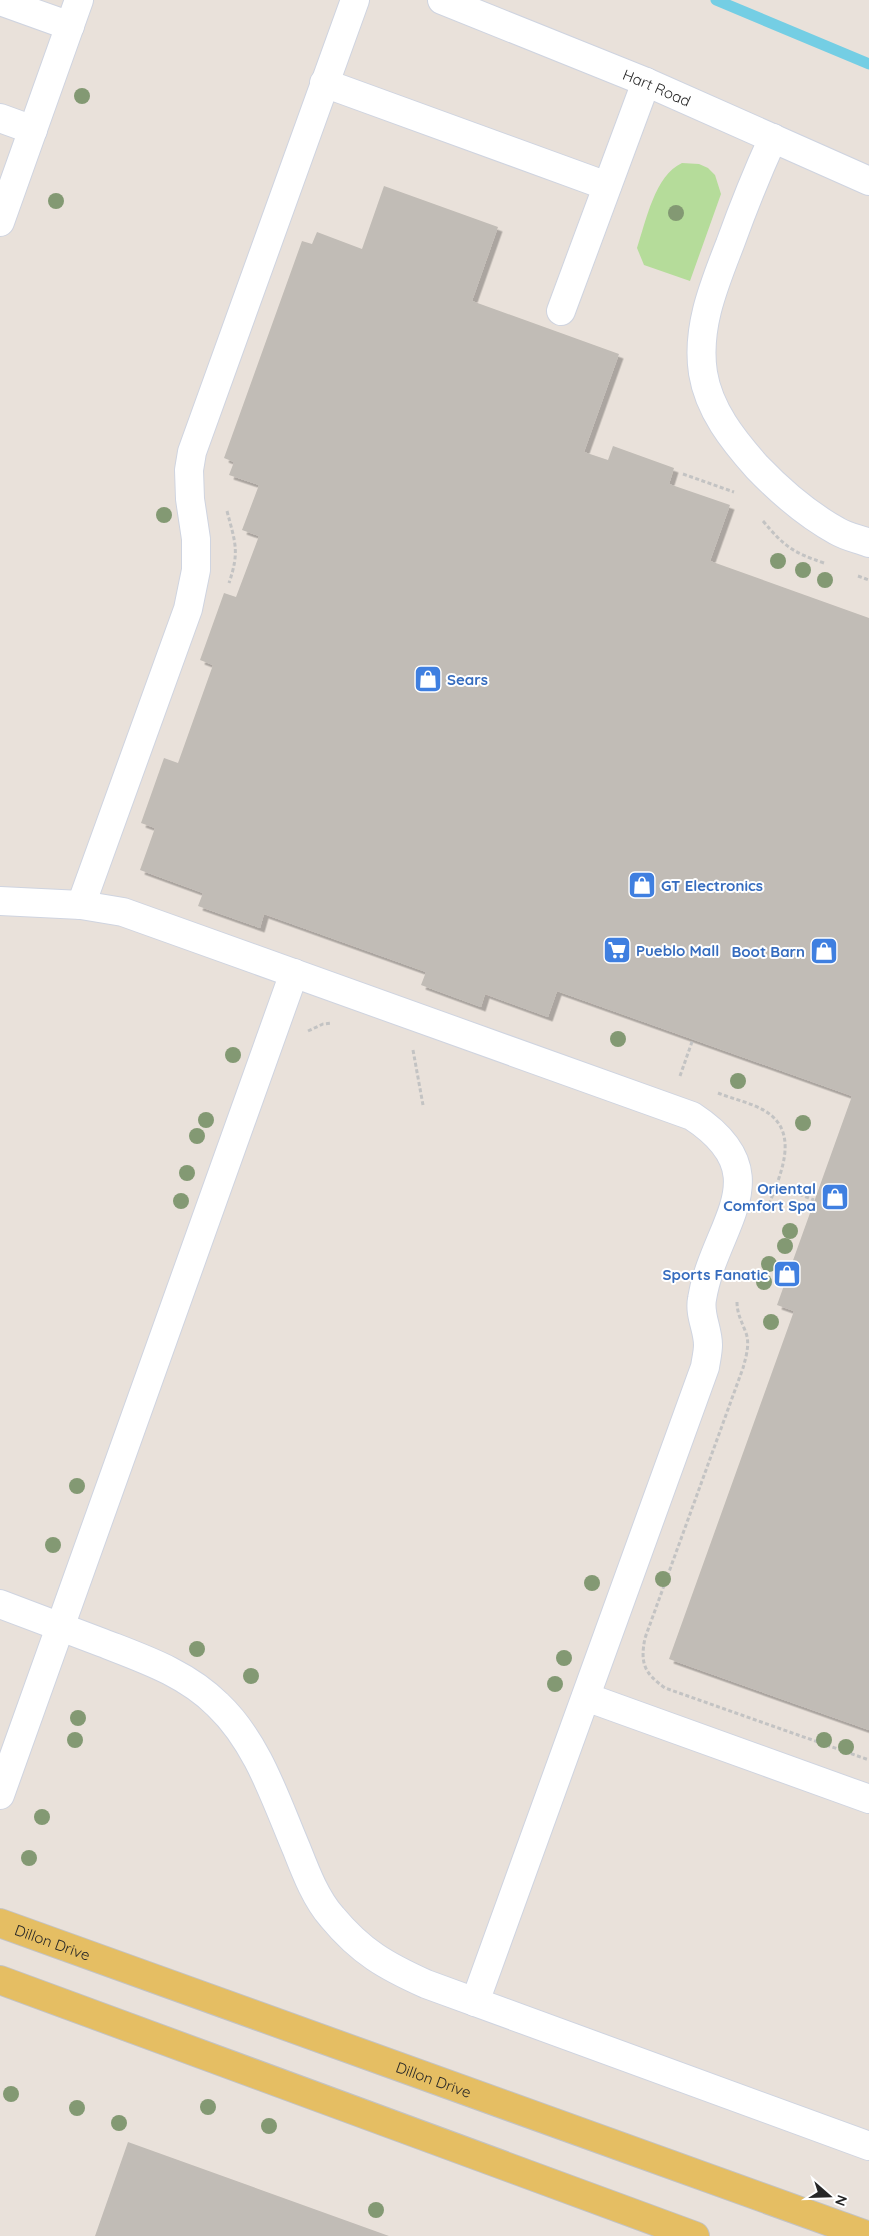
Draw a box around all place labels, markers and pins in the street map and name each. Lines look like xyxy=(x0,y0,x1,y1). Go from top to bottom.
shop icon: Sears xyxy=(413,664,443,694)
place label: Sears xyxy=(447,670,488,689)
shop icon: GT Electronics xyxy=(627,870,657,900)
place label: GT Electronics xyxy=(661,876,763,895)
supermarket icon: Pueblo Mall xyxy=(602,935,632,965)
shop icon: Boot Barn xyxy=(809,936,839,966)
place label: Pueblo Mall xyxy=(636,941,719,960)
place label: Boot Barn xyxy=(731,942,805,961)
place label: Oriental Comfort Spa xyxy=(723,1179,816,1215)
shop icon: Oriental Comfort Spa xyxy=(820,1182,850,1212)
shop icon: Sports Fanatic xyxy=(772,1259,802,1289)
place label: Sports Fanatic xyxy=(663,1265,768,1284)

